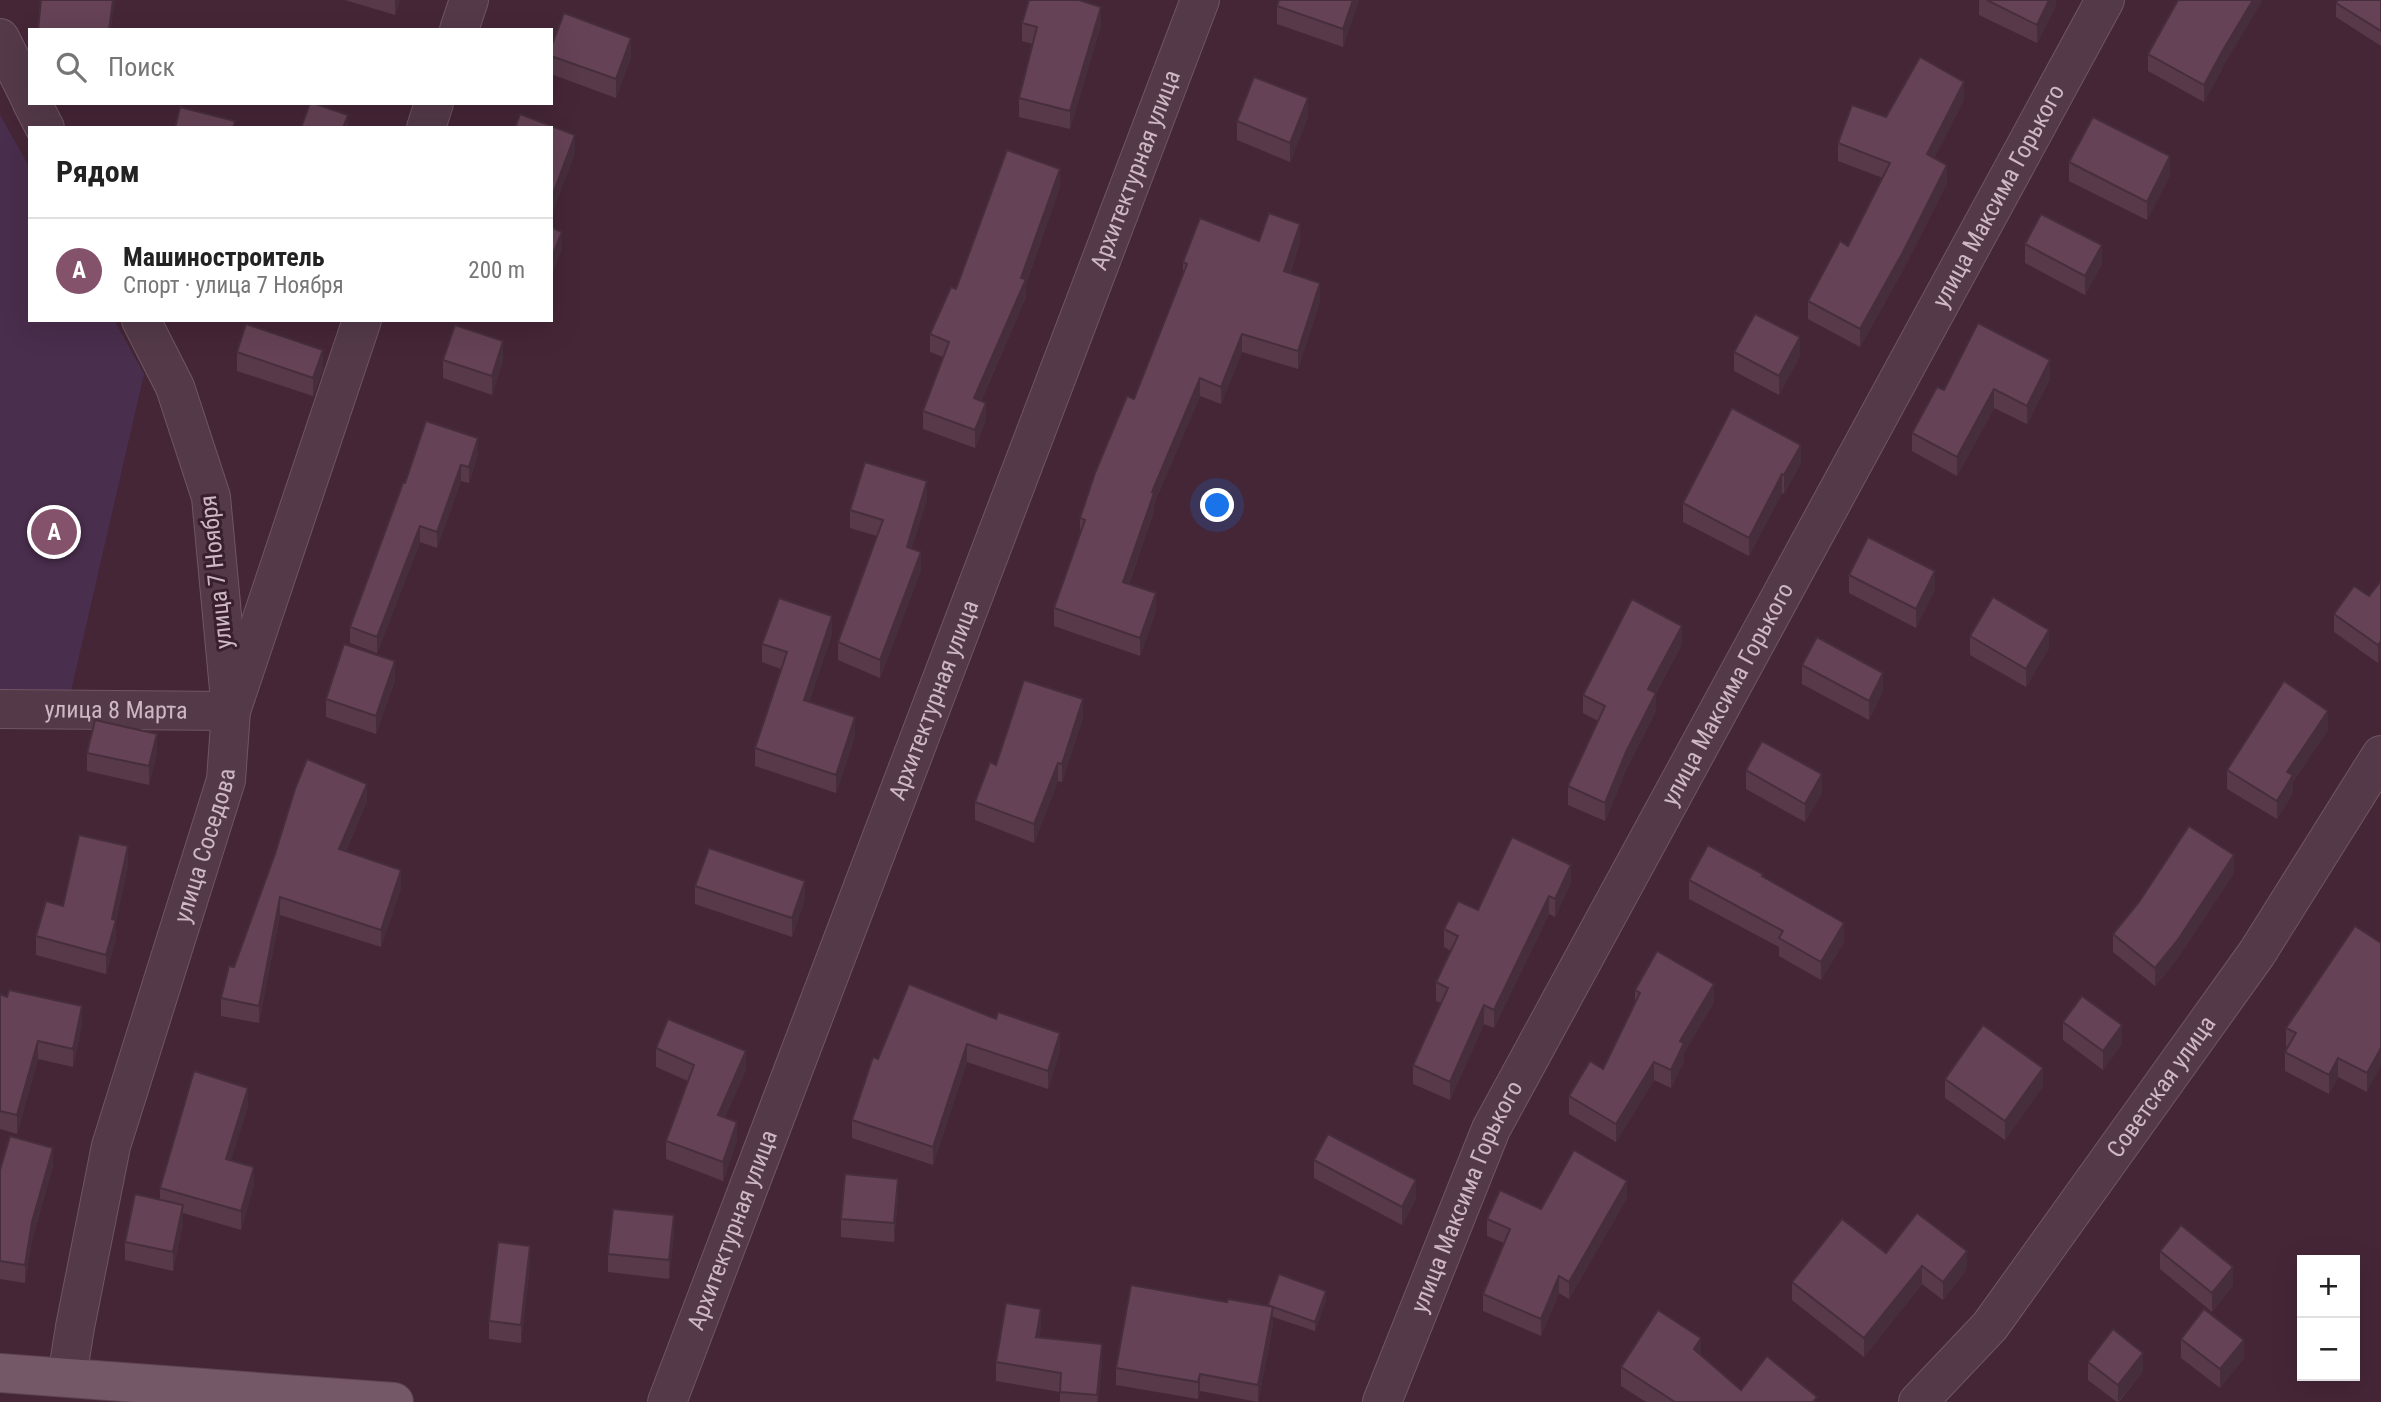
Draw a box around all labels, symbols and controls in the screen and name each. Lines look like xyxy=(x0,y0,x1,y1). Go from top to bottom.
search box xyxy=(28,28,553,105)
icon: search xyxy=(52,48,90,86)
text: Поиск xyxy=(108,52,175,82)
street label: Архитектурная улица xyxy=(1085,66,1186,274)
street label: улица Максима Горького xyxy=(1927,80,2070,312)
text: Рядом xyxy=(56,154,140,189)
text: Машиностроитель xyxy=(123,242,324,272)
text: A xyxy=(72,257,86,284)
text: 200 m xyxy=(468,257,525,284)
text: Спорт · улица 7 Ноября xyxy=(123,272,344,299)
your location xyxy=(1200,488,1234,522)
street label: улица 7 Ноября xyxy=(194,494,238,650)
pin: A xyxy=(31,506,77,558)
street label: улица Максима Горького xyxy=(1656,578,1799,810)
street label: Архитектурная улица xyxy=(883,596,985,804)
street label: улица 8 Марта xyxy=(44,695,188,725)
street label: улица Соседова xyxy=(168,768,241,926)
street label: Советская улица xyxy=(2101,1010,2221,1163)
street label: улица Максима Горького xyxy=(1405,1076,1529,1317)
street label: Архитектурная улица xyxy=(682,1126,783,1334)
map controls xyxy=(2297,1255,2360,1381)
button: + xyxy=(2297,1255,2360,1318)
button: − xyxy=(2297,1318,2360,1381)

